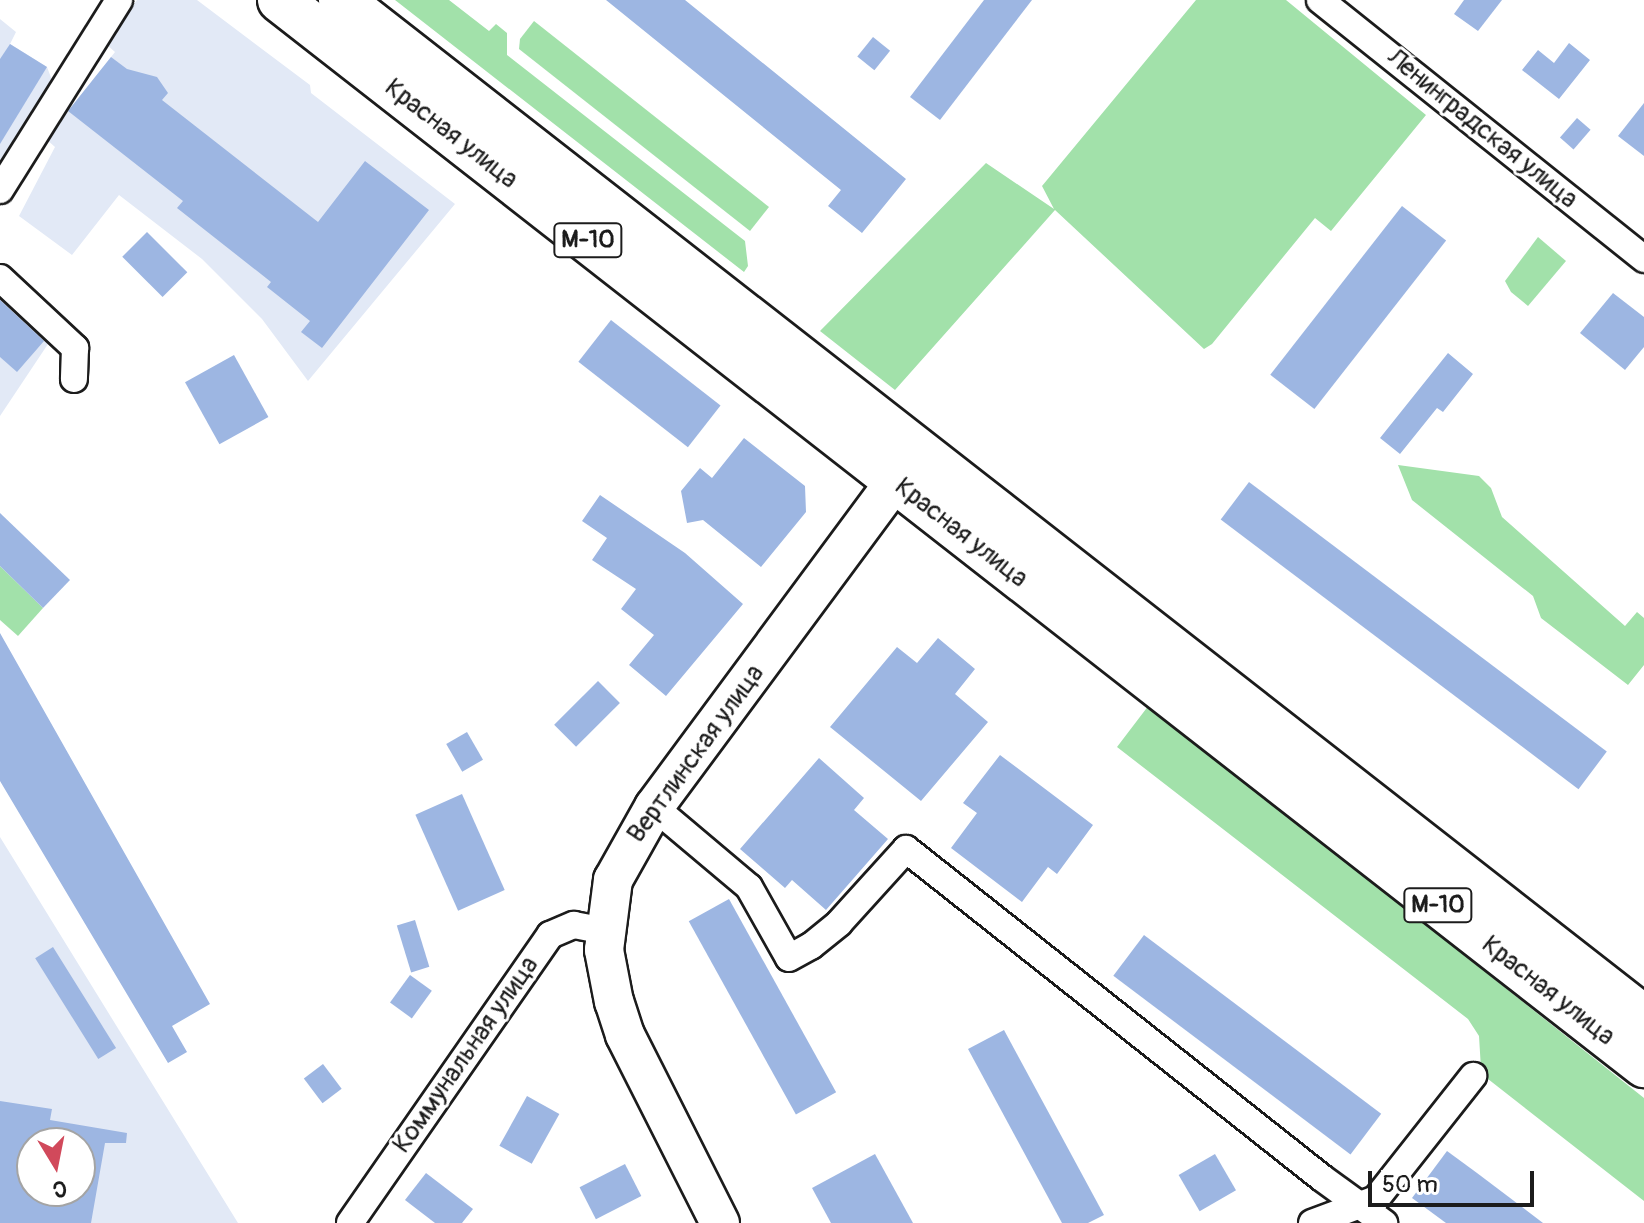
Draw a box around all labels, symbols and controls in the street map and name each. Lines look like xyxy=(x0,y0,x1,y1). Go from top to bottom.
street label: Ленинградская улица xyxy=(1380,43,1584,215)
street label: Красная улица xyxy=(378,72,524,196)
road number: М-10 xyxy=(552,220,624,260)
street label: Красная улица xyxy=(888,471,1034,595)
street label: Вертлинская улица xyxy=(621,659,771,849)
road number: М-10 xyxy=(1402,885,1474,925)
street label: Красная улица xyxy=(1475,929,1621,1053)
street label: Коммунальная улица xyxy=(387,951,545,1159)
north arrow xyxy=(16,1127,96,1207)
scale bar xyxy=(1372,1155,1538,1205)
text: 50 m xyxy=(1382,1170,1438,1199)
text: С xyxy=(51,1174,69,1204)

